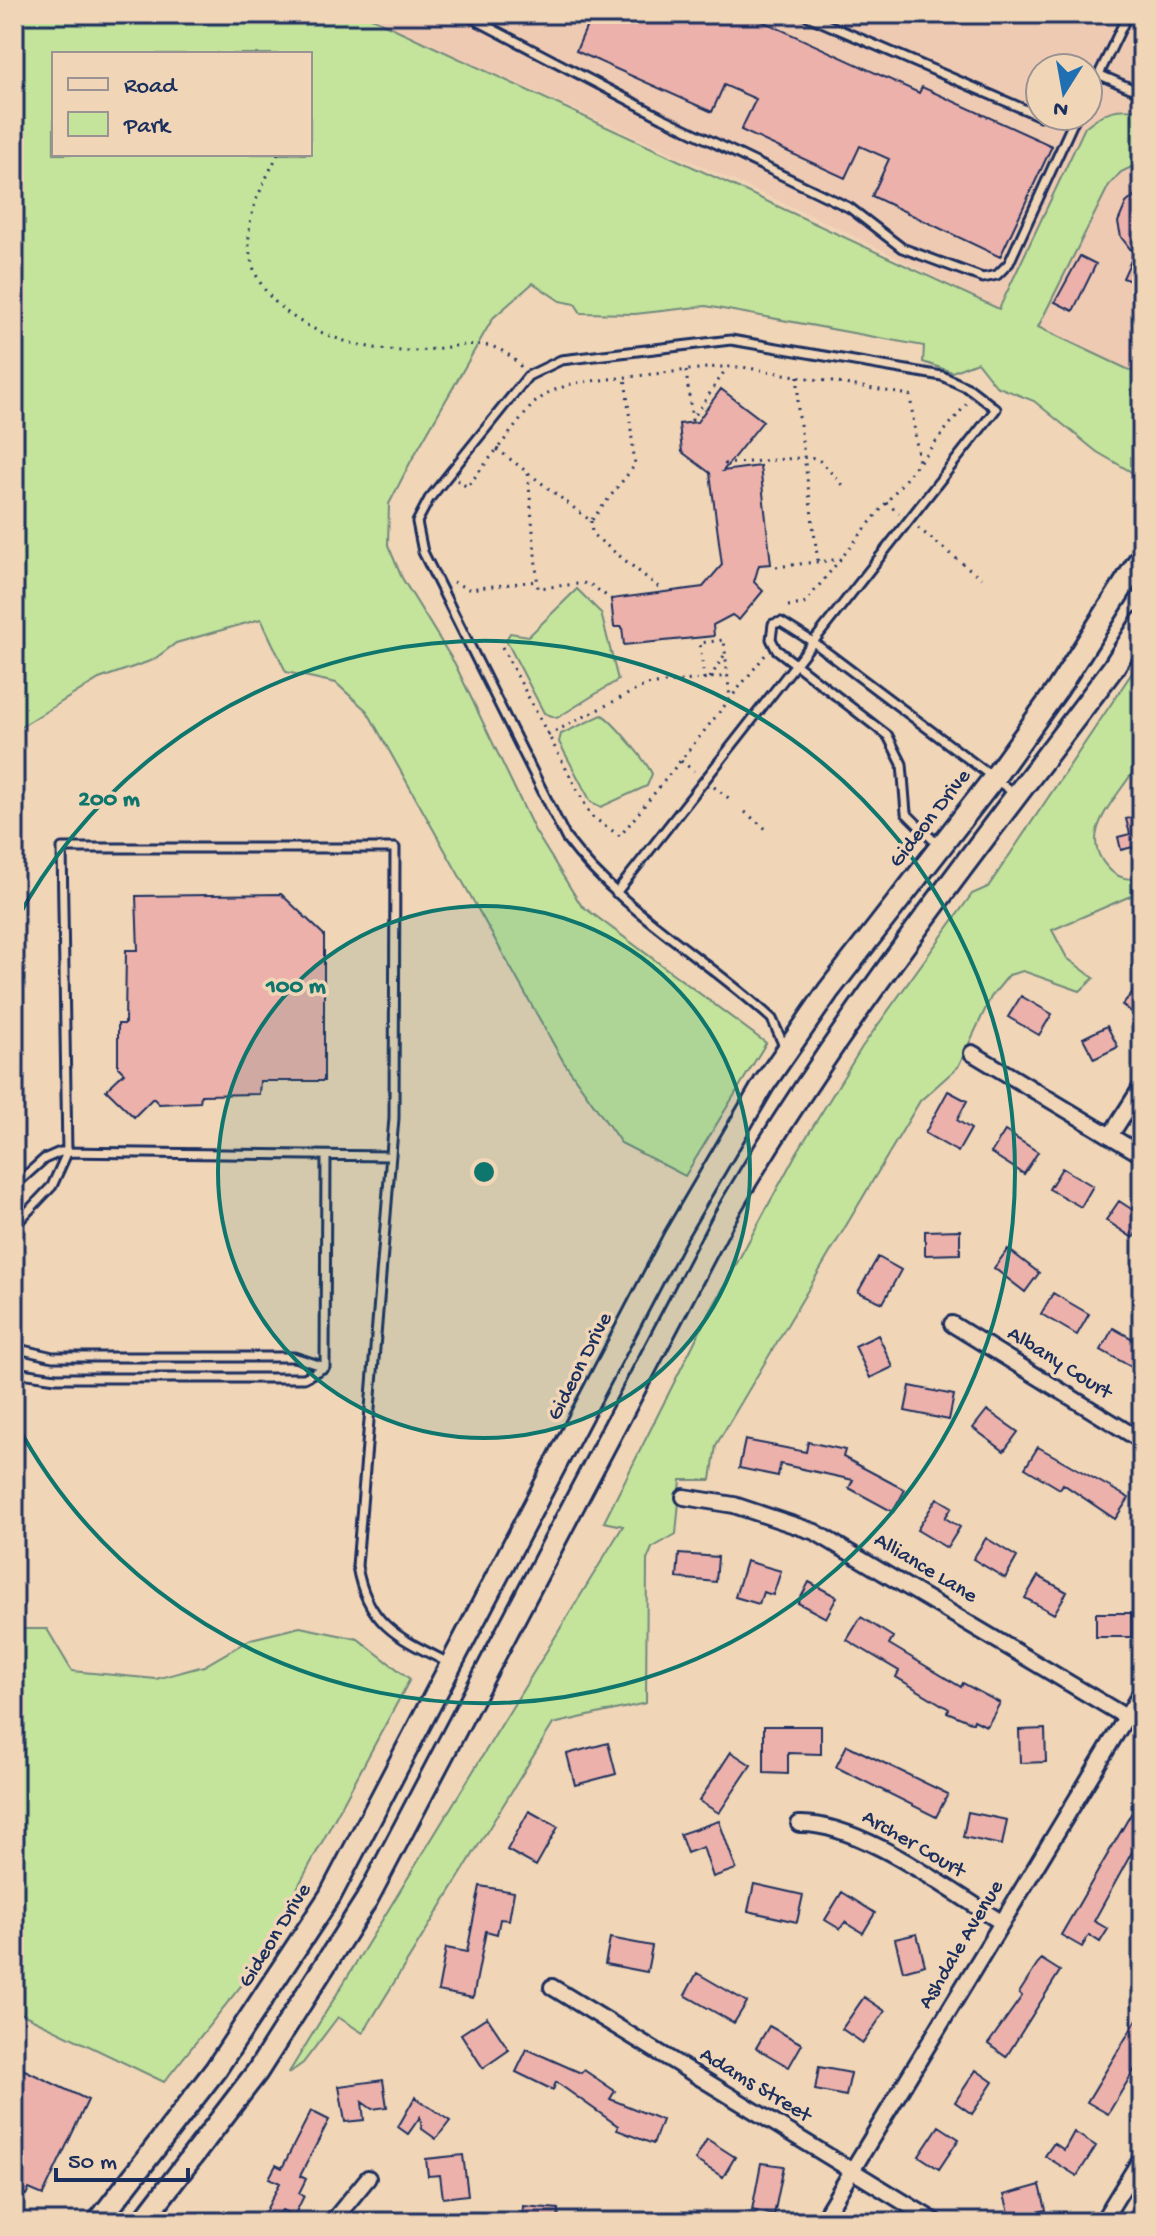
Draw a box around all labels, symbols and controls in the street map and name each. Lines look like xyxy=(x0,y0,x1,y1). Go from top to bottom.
legend xyxy=(52,52,312,156)
north arrow xyxy=(1024,52,1104,132)
text: Road xyxy=(124,73,178,102)
text: N xyxy=(1051,94,1070,122)
text: Park xyxy=(123,113,172,142)
street label: Gideon Drive xyxy=(884,764,978,873)
text: 200 m xyxy=(78,786,140,815)
text: 100 m xyxy=(265,973,326,1002)
centre of rings xyxy=(470,1158,498,1186)
street label: Gideon Drive xyxy=(543,1308,620,1425)
street label: Albany Court xyxy=(1002,1322,1118,1408)
street label: Alliance Lane xyxy=(868,1528,982,1610)
street label: Archer Court xyxy=(857,1805,971,1886)
street label: Ashdale Avenue xyxy=(913,1875,1011,2014)
street label: Gideon Drive xyxy=(234,1879,319,1993)
street label: Adams Street xyxy=(694,2042,817,2131)
scale bar xyxy=(56,2132,188,2182)
text: 50 m xyxy=(68,2149,117,2178)

